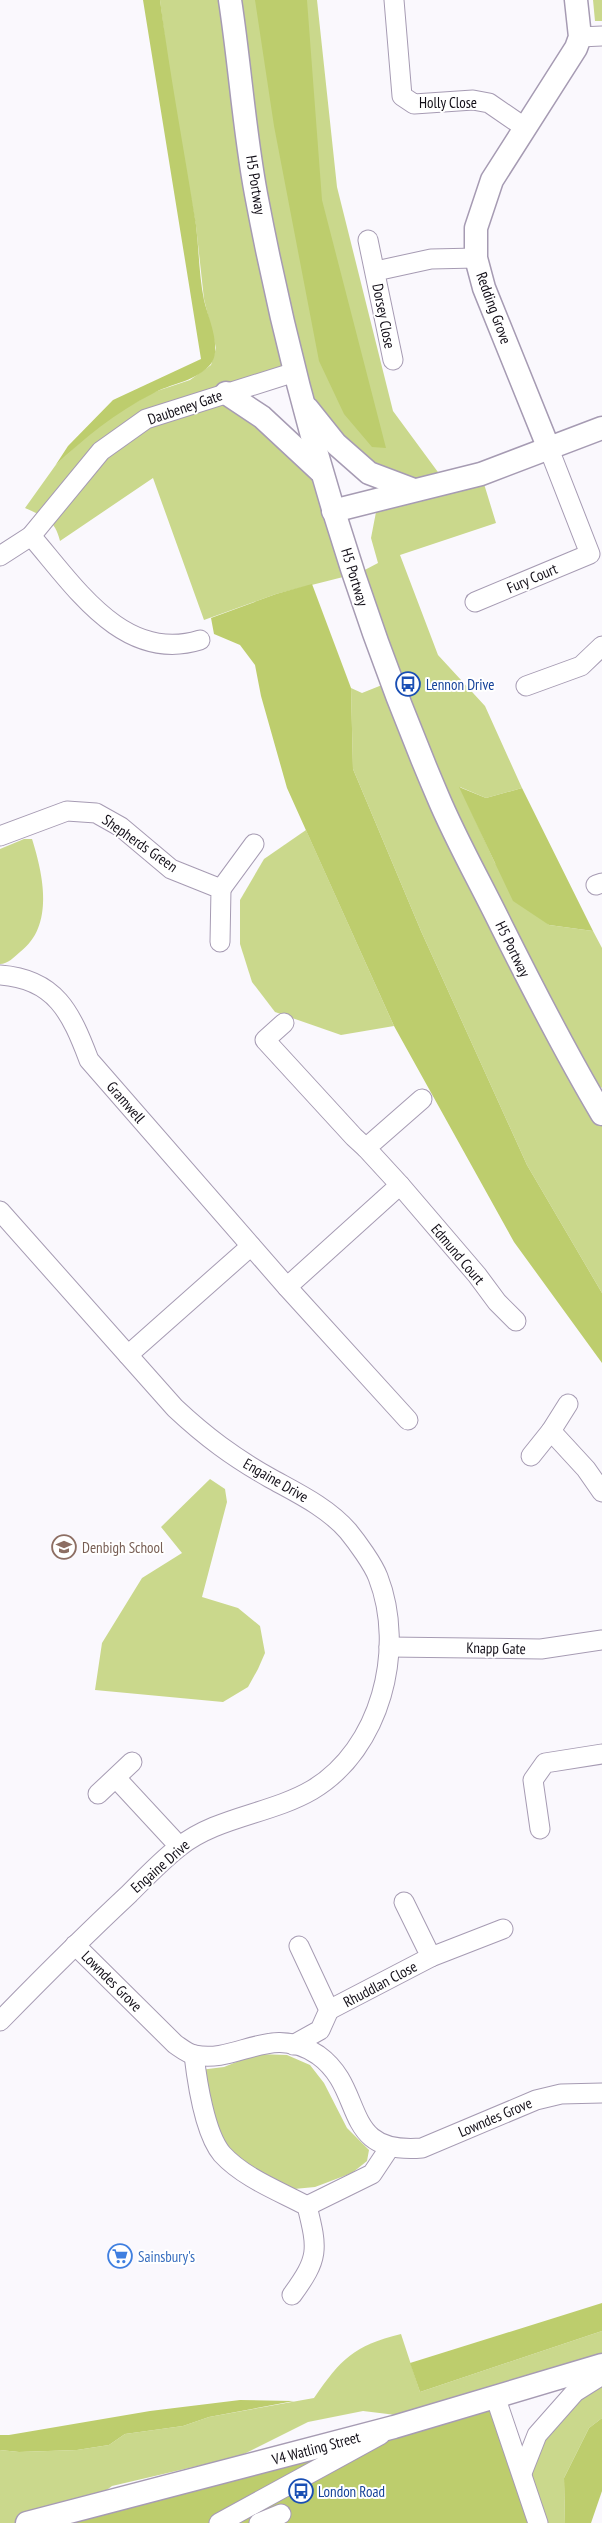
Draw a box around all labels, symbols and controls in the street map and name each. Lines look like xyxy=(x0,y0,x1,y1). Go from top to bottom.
street label: Holly Close xyxy=(419,93,477,112)
street label: H5 Portway xyxy=(242,154,270,216)
street label: Redding Grove xyxy=(472,269,516,347)
street label: Dorsey Close xyxy=(368,282,400,350)
street label: Daubeney Gate xyxy=(145,385,225,429)
street label: H5 Portway xyxy=(337,546,373,609)
street label: Fury Court xyxy=(504,559,560,597)
bus stop icon: Lennon Drive xyxy=(395,671,421,697)
place label: Lennon Drive xyxy=(426,675,494,694)
street label: Shepherds Green xyxy=(99,810,181,876)
street label: H5 Portway xyxy=(491,918,535,980)
street label: Gramwell xyxy=(103,1077,150,1127)
street label: Edmund Court xyxy=(427,1220,489,1288)
street label: Engaine Drive xyxy=(240,1454,312,1506)
school or university icon: Denbigh School xyxy=(51,1534,77,1560)
place label: Denbigh School xyxy=(82,1538,164,1557)
street label: Knapp Gate xyxy=(466,1638,526,1658)
street label: Engaine Drive xyxy=(127,1835,193,1897)
street label: Lowndes Grove xyxy=(78,1947,146,2015)
street label: Rhuddlan Close xyxy=(340,1957,420,2011)
street label: Lowndes Grove xyxy=(455,2093,535,2141)
supermarket icon: Sainsbury's xyxy=(107,2243,133,2269)
place label: Sainsbury's xyxy=(138,2247,195,2266)
street label: V4 Watling Street xyxy=(269,2427,362,2469)
bus stop icon: London Road xyxy=(288,2478,314,2504)
place label: London Road xyxy=(318,2482,385,2501)

